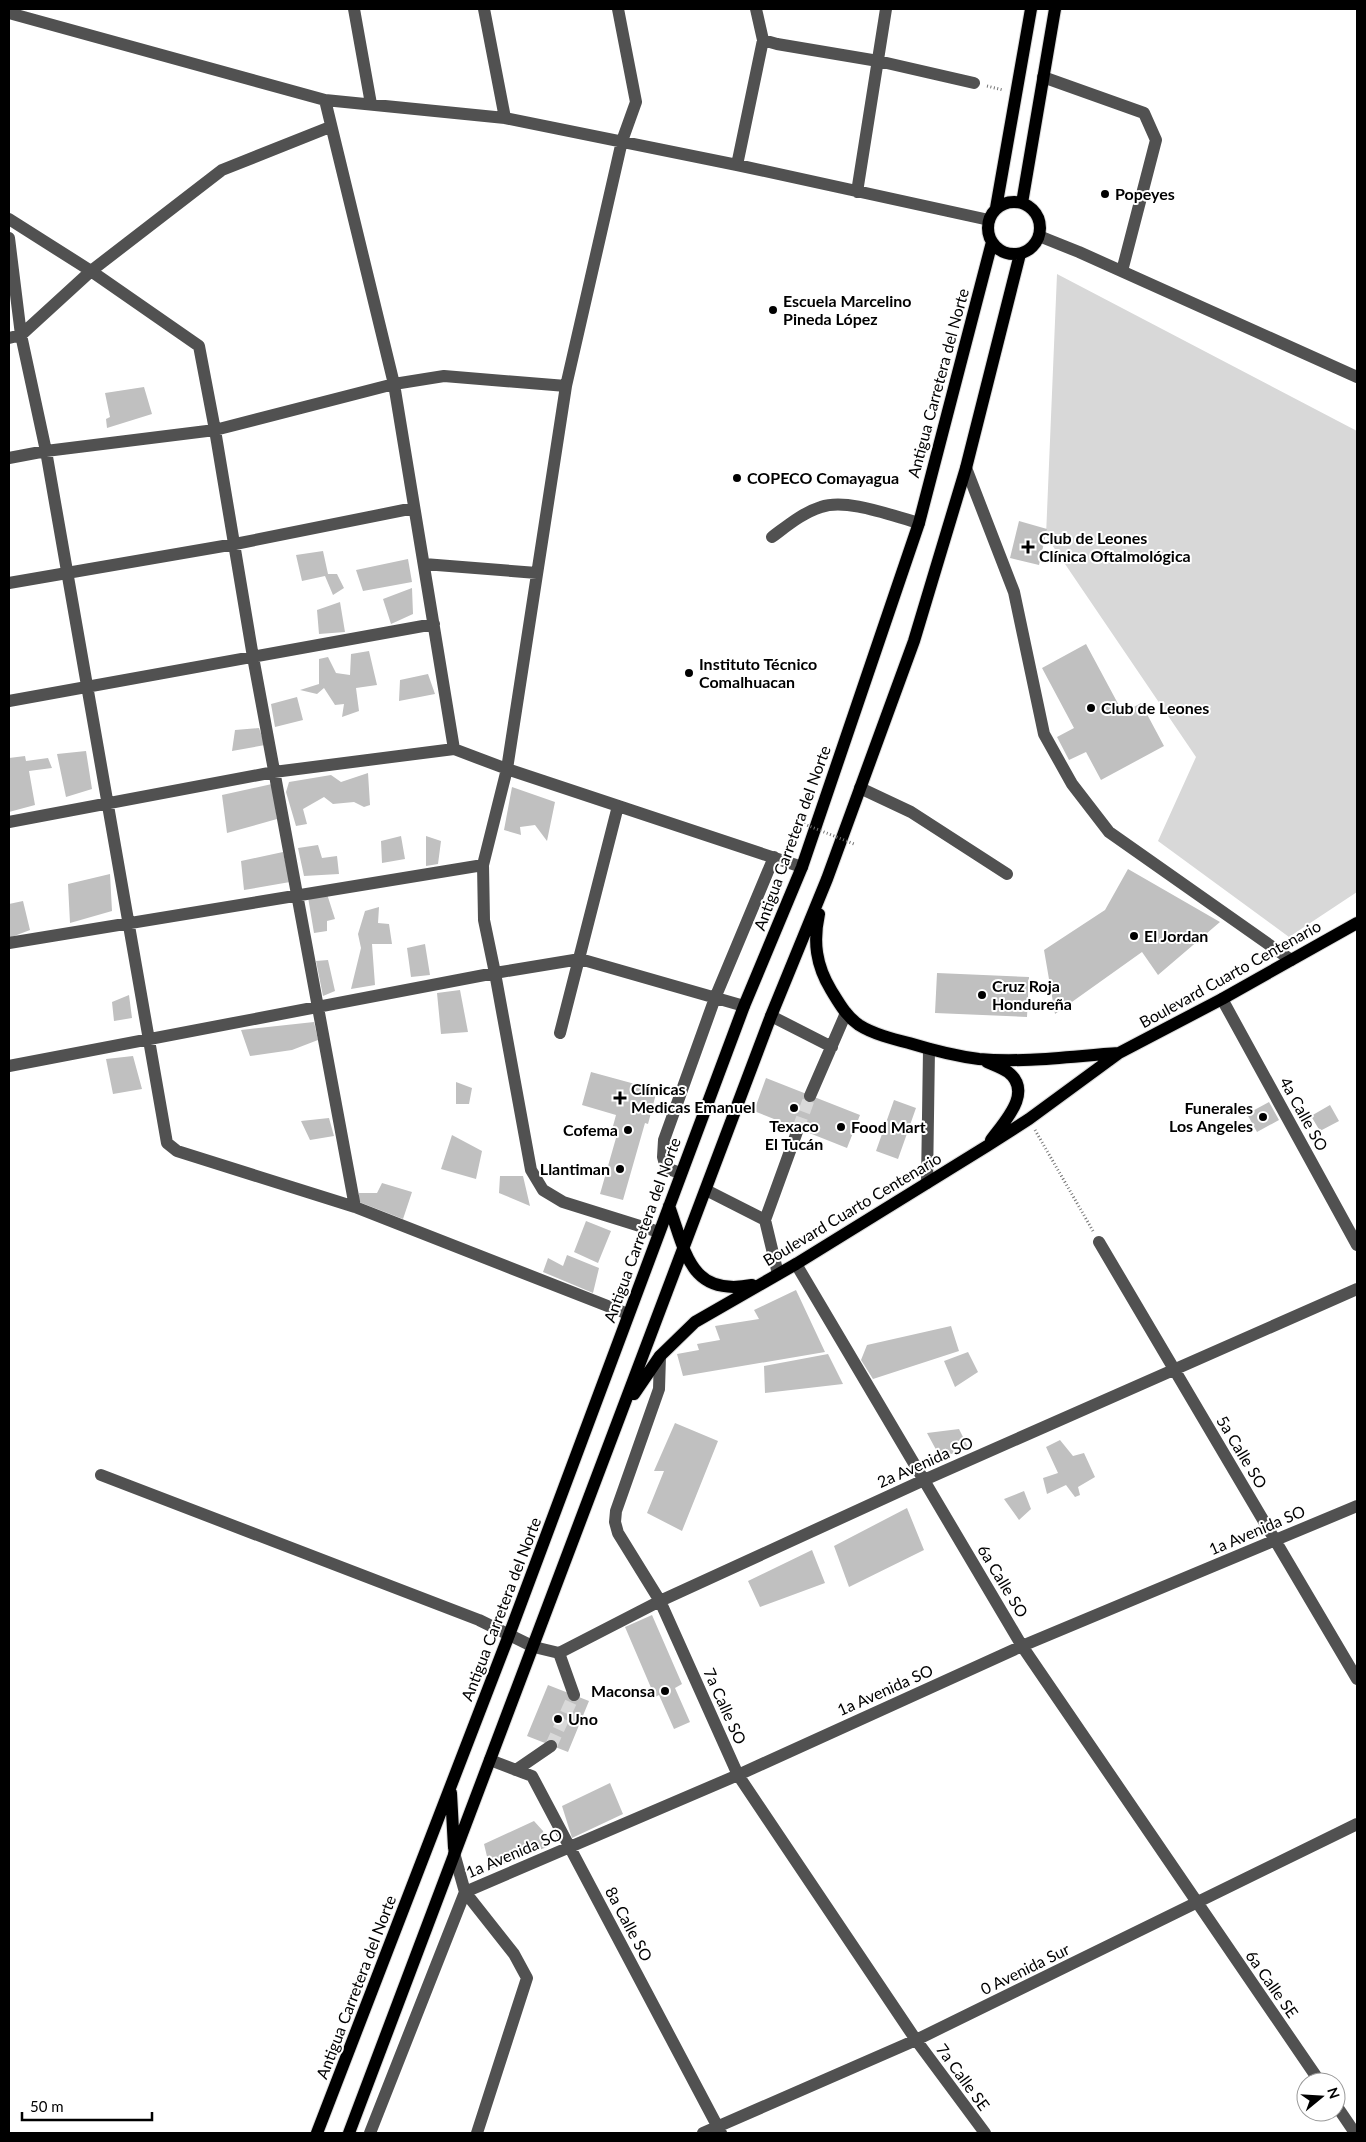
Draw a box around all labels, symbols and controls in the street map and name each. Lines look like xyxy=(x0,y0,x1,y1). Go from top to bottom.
place label: Popeyes xyxy=(1115,184,1175,203)
marker: Popeyes xyxy=(1099,188,1111,200)
street label: Antigua Carretera del Norte xyxy=(903,286,972,480)
place label: Escuela Marcelino Pineda López xyxy=(783,291,912,328)
marker: Escuela Marcelino Pineda López xyxy=(767,304,779,316)
place label: COPECO Comayagua xyxy=(747,468,899,487)
marker: COPECO Comayagua xyxy=(731,472,743,484)
place label: Club de Leones Clínica Oftalmológica xyxy=(1039,528,1191,565)
marker: Club de Leones Clínica Oftalmológica xyxy=(1021,540,1035,554)
place label: Instituto Técnico Comalhuacan xyxy=(699,654,817,691)
marker: Instituto Técnico Comalhuacan xyxy=(683,667,695,679)
place label: Club de Leones xyxy=(1101,698,1209,717)
marker: Club de Leones xyxy=(1085,702,1097,714)
street label: Antigua Carretera del Norte xyxy=(749,743,834,933)
street label: Boulevard Cuarto Centenario xyxy=(1136,916,1324,1031)
place label: El Jordan xyxy=(1144,926,1208,945)
marker: El Jordan xyxy=(1128,930,1140,942)
place label: Cruz Roja Hondureña xyxy=(992,976,1072,1013)
marker: Cruz Roja Hondureña xyxy=(976,989,988,1001)
street label: 4a Calle SO xyxy=(1276,1073,1333,1154)
place label: Clínicas Medicas Emanuel xyxy=(631,1079,755,1116)
marker: Clínicas Medicas Emanuel xyxy=(613,1091,627,1105)
place label: Funerales Los Angeles xyxy=(1169,1098,1253,1135)
marker: Texaco El Tucán xyxy=(788,1102,800,1114)
marker: Funerales Los Angeles xyxy=(1257,1111,1269,1123)
place label: Texaco El Tucán xyxy=(765,1116,823,1153)
place label: Food Mart xyxy=(851,1117,926,1136)
place label: Cofema xyxy=(563,1120,618,1139)
marker: Food Mart xyxy=(835,1121,847,1133)
marker: Cofema xyxy=(622,1124,634,1136)
street label: Antigua Carretera del Norte xyxy=(599,1135,684,1325)
street label: Boulevard Cuarto Centenario xyxy=(759,1148,944,1269)
place label: Llantiman xyxy=(540,1159,610,1178)
marker: Llantiman xyxy=(614,1163,626,1175)
street label: 5a Calle SO xyxy=(1213,1412,1272,1492)
street label: 2a Avenida SO xyxy=(874,1432,976,1491)
street label: 1a Avenida SO xyxy=(1206,1501,1308,1558)
street label: Antigua Carretera del Norte xyxy=(457,1514,544,1703)
street label: 6a Calle SO xyxy=(974,1541,1033,1621)
street label: 1a Avenida SO xyxy=(834,1660,936,1719)
street label: 7a Calle SO xyxy=(700,1665,751,1747)
place label: Maconsa xyxy=(591,1681,655,1700)
marker: Maconsa xyxy=(659,1685,671,1697)
place label: Uno xyxy=(568,1709,598,1728)
marker: Uno xyxy=(552,1713,564,1725)
street label: 1a Avenida SO xyxy=(463,1824,565,1881)
street label: 8a Calle SO xyxy=(602,1883,657,1964)
street label: Antigua Carretera del Norte xyxy=(312,1892,399,2081)
street label: 0 Avenida Sur xyxy=(977,1939,1072,1998)
street label: 6a Calle SE xyxy=(1242,1946,1303,2021)
street label: 7a Calle SE xyxy=(933,2040,994,2114)
north arrow xyxy=(1296,2072,1346,2122)
text: N xyxy=(1324,2085,1344,2101)
scale bar xyxy=(22,2090,152,2122)
text: 50 m xyxy=(30,2097,64,2115)

